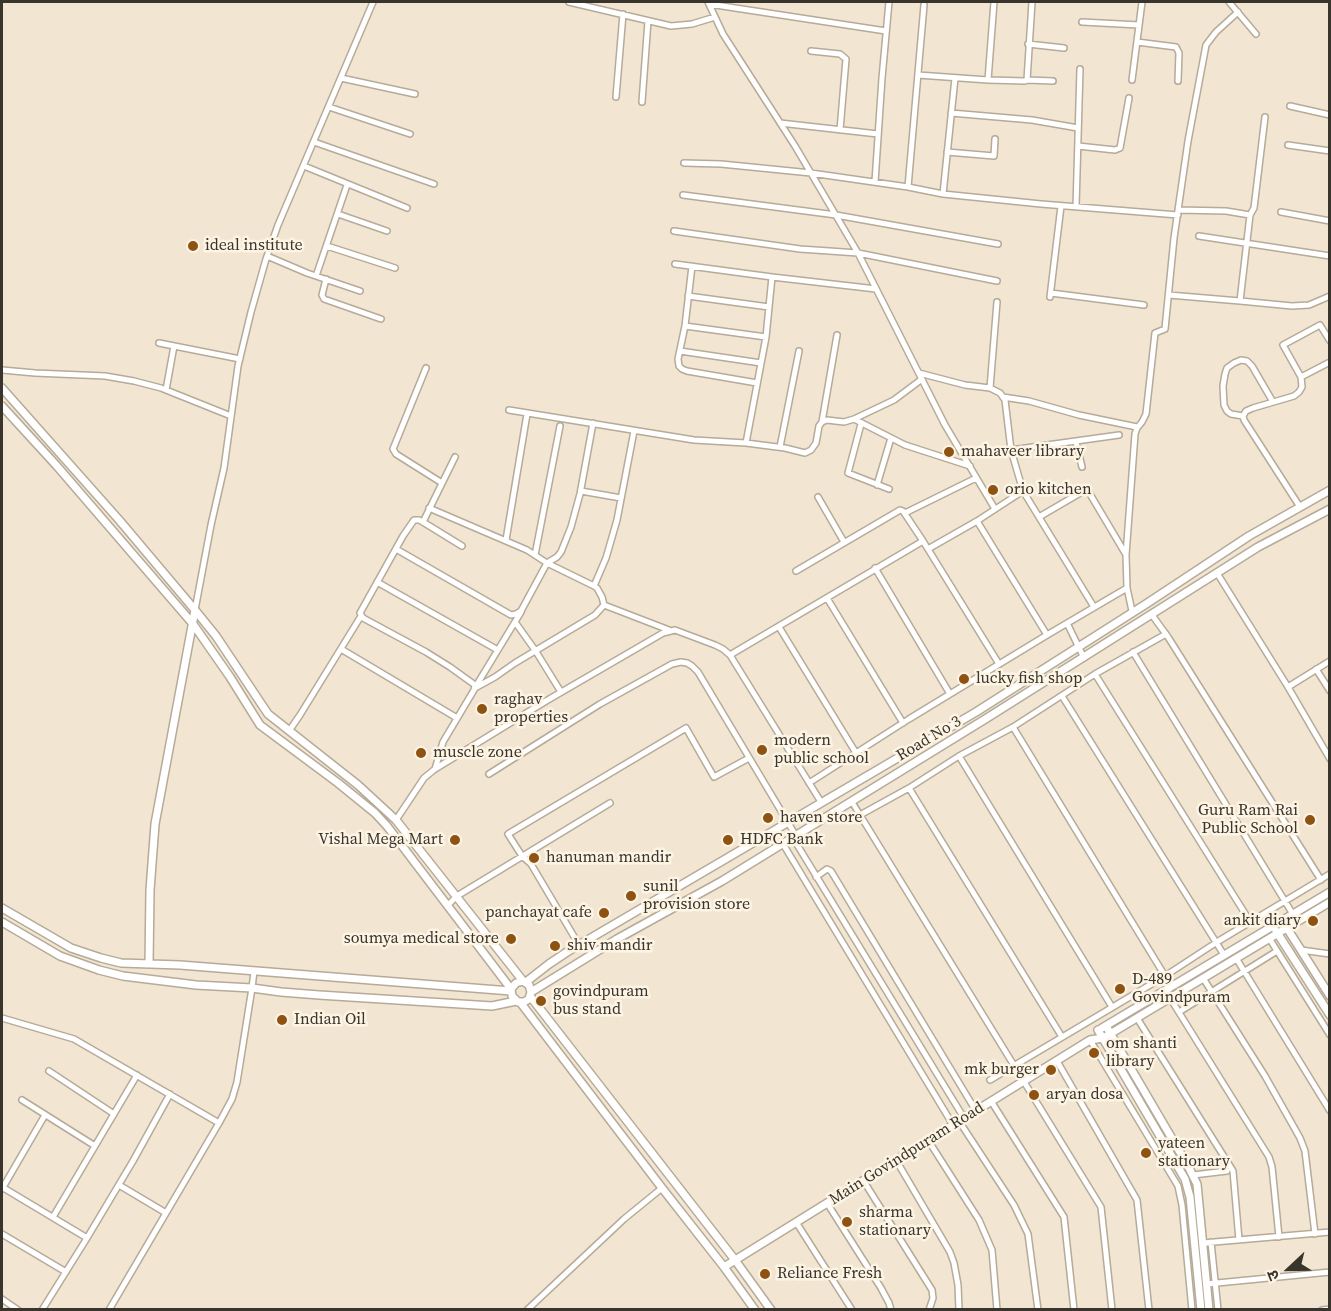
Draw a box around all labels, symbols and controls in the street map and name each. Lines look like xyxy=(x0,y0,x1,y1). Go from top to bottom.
place label: ideal institute xyxy=(205,236,303,256)
marker: ideal institute xyxy=(186,239,200,253)
place label: mahaveer library xyxy=(961,442,1084,462)
marker: mahaveer library xyxy=(942,445,956,459)
place label: orio kitchen xyxy=(1005,480,1092,500)
marker: orio kitchen xyxy=(986,483,1000,497)
place label: lucky fish shop xyxy=(976,669,1082,689)
marker: lucky fish shop xyxy=(957,672,971,686)
place label: raghav properties xyxy=(494,690,568,728)
marker: raghav properties xyxy=(475,702,489,716)
street label: Road No 3 xyxy=(893,712,965,766)
place label: modern public school xyxy=(774,731,869,769)
place label: muscle zone xyxy=(433,743,522,763)
marker: modern public school xyxy=(755,743,769,757)
marker: muscle zone xyxy=(414,746,428,760)
place label: Guru Ram Rai Public School xyxy=(1198,801,1298,839)
place label: haven store xyxy=(780,808,862,828)
marker: haven store xyxy=(761,811,775,825)
marker: Guru Ram Rai Public School xyxy=(1303,813,1317,827)
place label: Vishal Mega Mart xyxy=(318,830,443,850)
place label: HDFC Bank xyxy=(740,830,823,850)
marker: Vishal Mega Mart xyxy=(448,833,462,847)
marker: HDFC Bank xyxy=(721,833,735,847)
place label: hanuman mandir xyxy=(546,848,671,868)
marker: hanuman mandir xyxy=(527,851,541,865)
place label: sunil provision store xyxy=(643,877,750,915)
marker: sunil provision store xyxy=(624,889,638,903)
place label: panchayat cafe xyxy=(485,903,592,923)
marker: panchayat cafe xyxy=(597,906,611,920)
place label: ankit diary xyxy=(1224,911,1301,931)
marker: ankit diary xyxy=(1306,914,1320,928)
place label: soumya medical store xyxy=(344,929,499,949)
marker: soumya medical store xyxy=(504,932,518,946)
place label: shiv mandir xyxy=(567,936,653,956)
marker: shiv mandir xyxy=(548,939,562,953)
place label: D-489 Govindpuram xyxy=(1132,970,1231,1008)
place label: govindpuram bus stand xyxy=(553,982,649,1020)
marker: D-489 Govindpuram xyxy=(1113,982,1127,996)
marker: govindpuram bus stand xyxy=(534,994,548,1008)
place label: Indian Oil xyxy=(294,1010,366,1030)
marker: Indian Oil xyxy=(275,1013,289,1027)
place label: om shanti library xyxy=(1106,1034,1177,1072)
marker: om shanti library xyxy=(1087,1046,1101,1060)
place label: mk burger xyxy=(964,1060,1039,1080)
marker: mk burger xyxy=(1044,1063,1058,1077)
place label: aryan dosa xyxy=(1046,1085,1123,1105)
marker: aryan dosa xyxy=(1027,1088,1041,1102)
street label: Main Govindpuram Road xyxy=(826,1098,988,1210)
place label: yateen stationary xyxy=(1158,1134,1230,1172)
marker: yateen stationary xyxy=(1139,1146,1153,1160)
place label: sharma stationary xyxy=(859,1203,931,1241)
marker: sharma stationary xyxy=(840,1215,854,1229)
north arrow xyxy=(1259,1239,1319,1299)
place label: Reliance Fresh xyxy=(777,1264,882,1284)
marker: Reliance Fresh xyxy=(758,1267,772,1281)
text: उ xyxy=(1260,1267,1284,1284)

